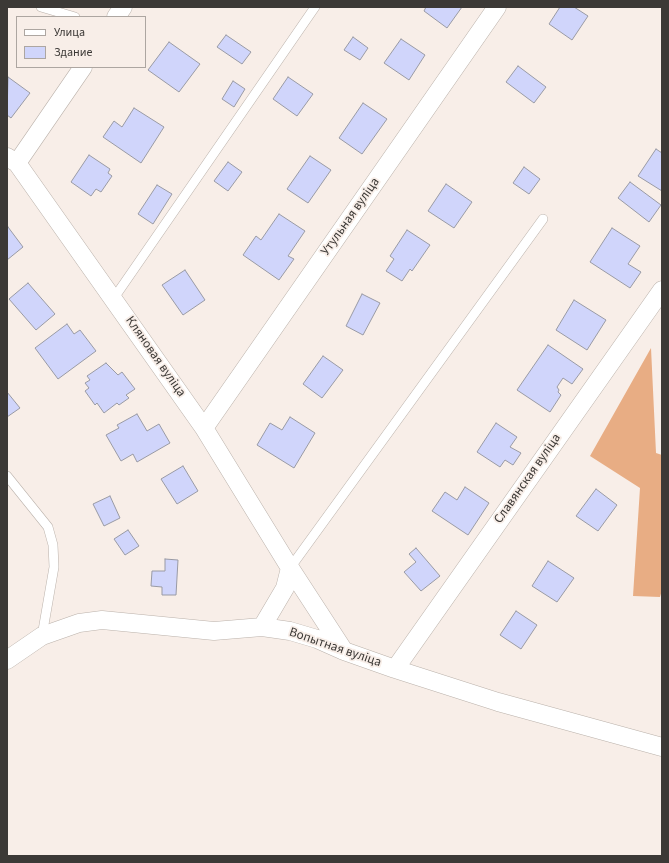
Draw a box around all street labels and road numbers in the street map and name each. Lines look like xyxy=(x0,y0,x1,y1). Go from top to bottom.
street label: Утульная вуліца xyxy=(318,175,384,259)
street label: Кляновая вуліца xyxy=(121,314,189,400)
street label: Славянская вуліца xyxy=(491,431,565,527)
street label: Вопытная вуліца xyxy=(287,625,383,671)

